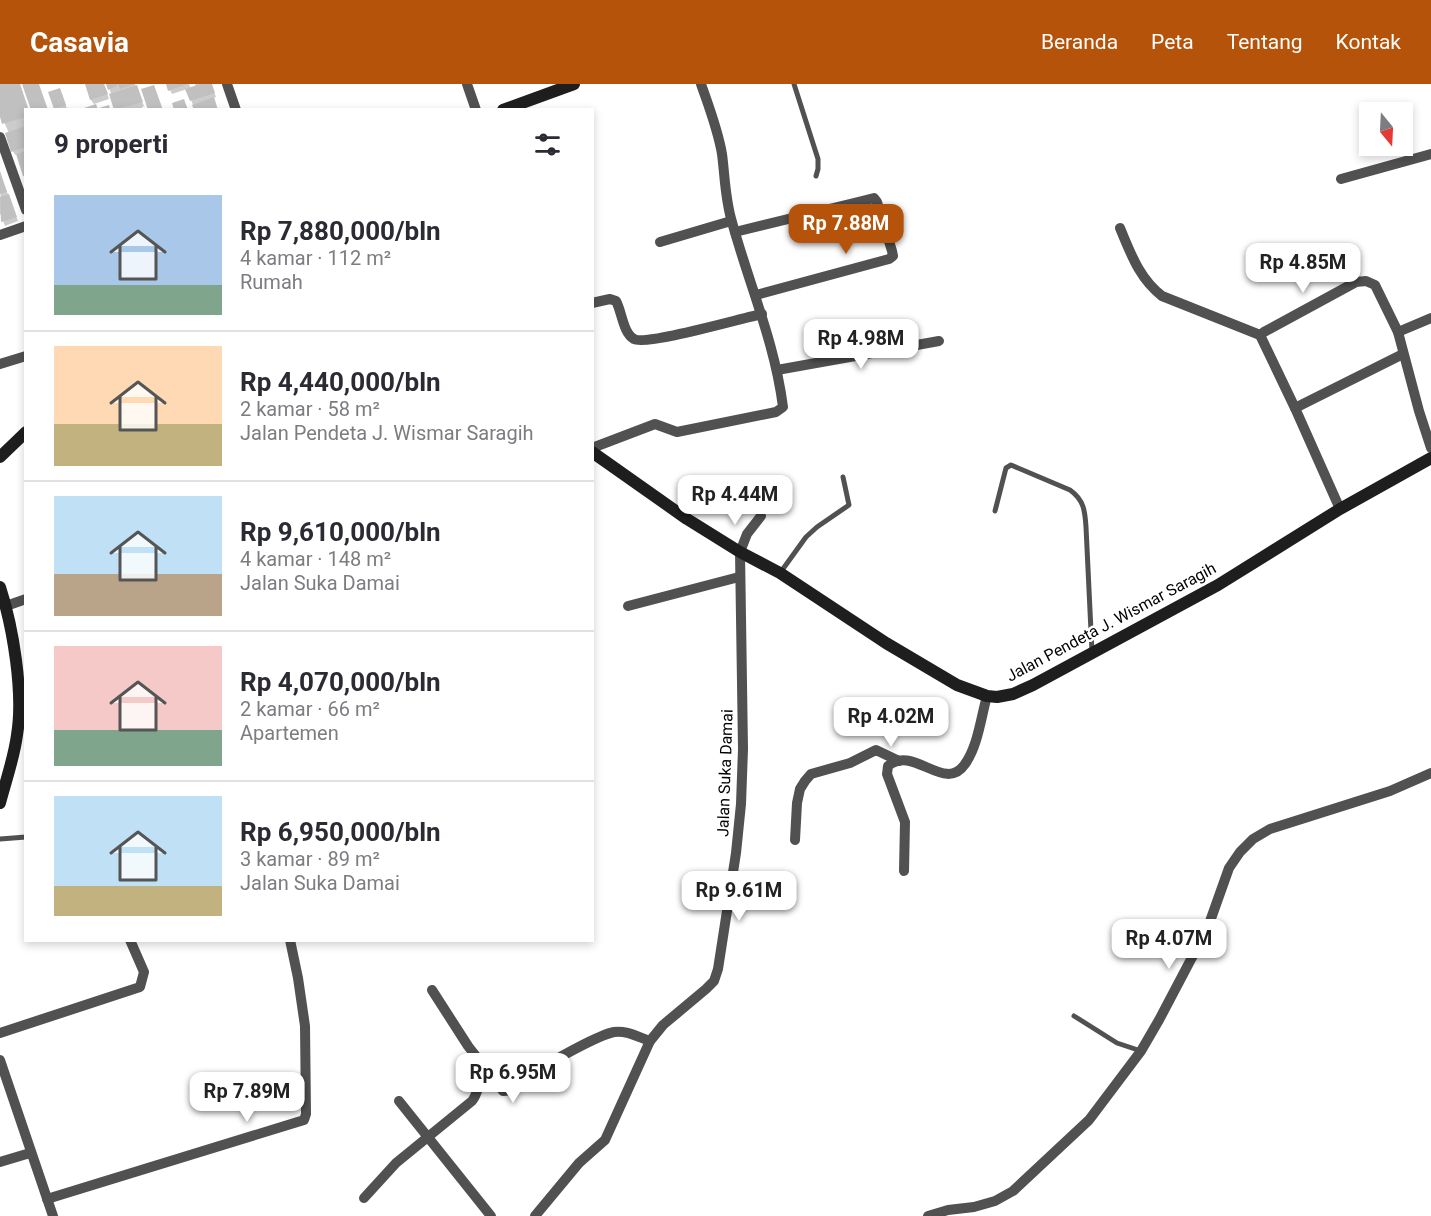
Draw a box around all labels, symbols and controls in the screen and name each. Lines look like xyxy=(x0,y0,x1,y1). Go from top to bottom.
text: Casavia xyxy=(30,26,129,59)
text: Beranda xyxy=(1041,30,1118,54)
text: Peta xyxy=(1151,30,1194,54)
text: Tentang xyxy=(1227,30,1303,54)
text: Kontak xyxy=(1336,30,1401,54)
north arrow xyxy=(1359,102,1413,156)
map controls xyxy=(1359,102,1413,156)
icon: filters xyxy=(531,128,564,161)
text: 9 properti xyxy=(54,129,168,159)
pin: Rp 7.88M xyxy=(784,204,908,255)
text: Rp 7.88M xyxy=(803,211,889,235)
text: Rp 7,880,000/bln xyxy=(240,216,441,246)
icon: home xyxy=(102,219,174,291)
pin: Rp 4.85M xyxy=(1241,243,1365,294)
text: 4 kamar · 112 m² xyxy=(240,246,391,270)
text: Rp 4.85M xyxy=(1260,250,1346,274)
text: Rumah xyxy=(240,270,303,294)
pin: Rp 4.98M xyxy=(799,319,923,370)
text: Rp 4.98M xyxy=(818,326,904,350)
text: Rp 4,440,000/bln xyxy=(240,367,441,397)
icon: home xyxy=(102,370,174,442)
text: 2 kamar · 58 m² xyxy=(240,397,380,421)
text: Jalan Pendeta J. Wismar Saragih xyxy=(240,421,534,445)
pin: Rp 4.44M xyxy=(673,475,797,526)
text: Rp 4.44M xyxy=(692,482,778,506)
text: Rp 9,610,000/bln xyxy=(240,517,441,547)
icon: home xyxy=(102,520,174,592)
text: 4 kamar · 148 m² xyxy=(240,547,391,571)
street label: Jalan Pendeta J. Wismar Saragih xyxy=(1003,558,1219,686)
text: Jalan Suka Damai xyxy=(240,571,400,595)
text: Rp 4,070,000/bln xyxy=(240,667,441,697)
icon: home xyxy=(102,670,174,742)
text: 2 kamar · 66 m² xyxy=(240,697,380,721)
pin: Rp 4.02M xyxy=(829,697,953,748)
text: Rp 4.02M xyxy=(848,704,934,728)
street label: Jalan Suka Damai xyxy=(713,709,737,837)
text: Apartemen xyxy=(240,721,339,745)
text: Rp 6,950,000/bln xyxy=(240,817,441,847)
icon: home xyxy=(102,820,174,892)
text: 3 kamar · 89 m² xyxy=(240,847,380,871)
text: Jalan Suka Damai xyxy=(240,871,400,895)
pin: Rp 9.61M xyxy=(677,871,801,922)
text: Rp 9.61M xyxy=(696,878,782,902)
pin: Rp 4.07M xyxy=(1107,919,1231,970)
text: Rp 4.07M xyxy=(1126,926,1212,950)
pin: Rp 6.95M xyxy=(451,1053,575,1104)
text: Rp 6.95M xyxy=(470,1060,556,1084)
pin: Rp 7.89M xyxy=(185,1072,309,1123)
text: Rp 7.89M xyxy=(204,1079,290,1103)

